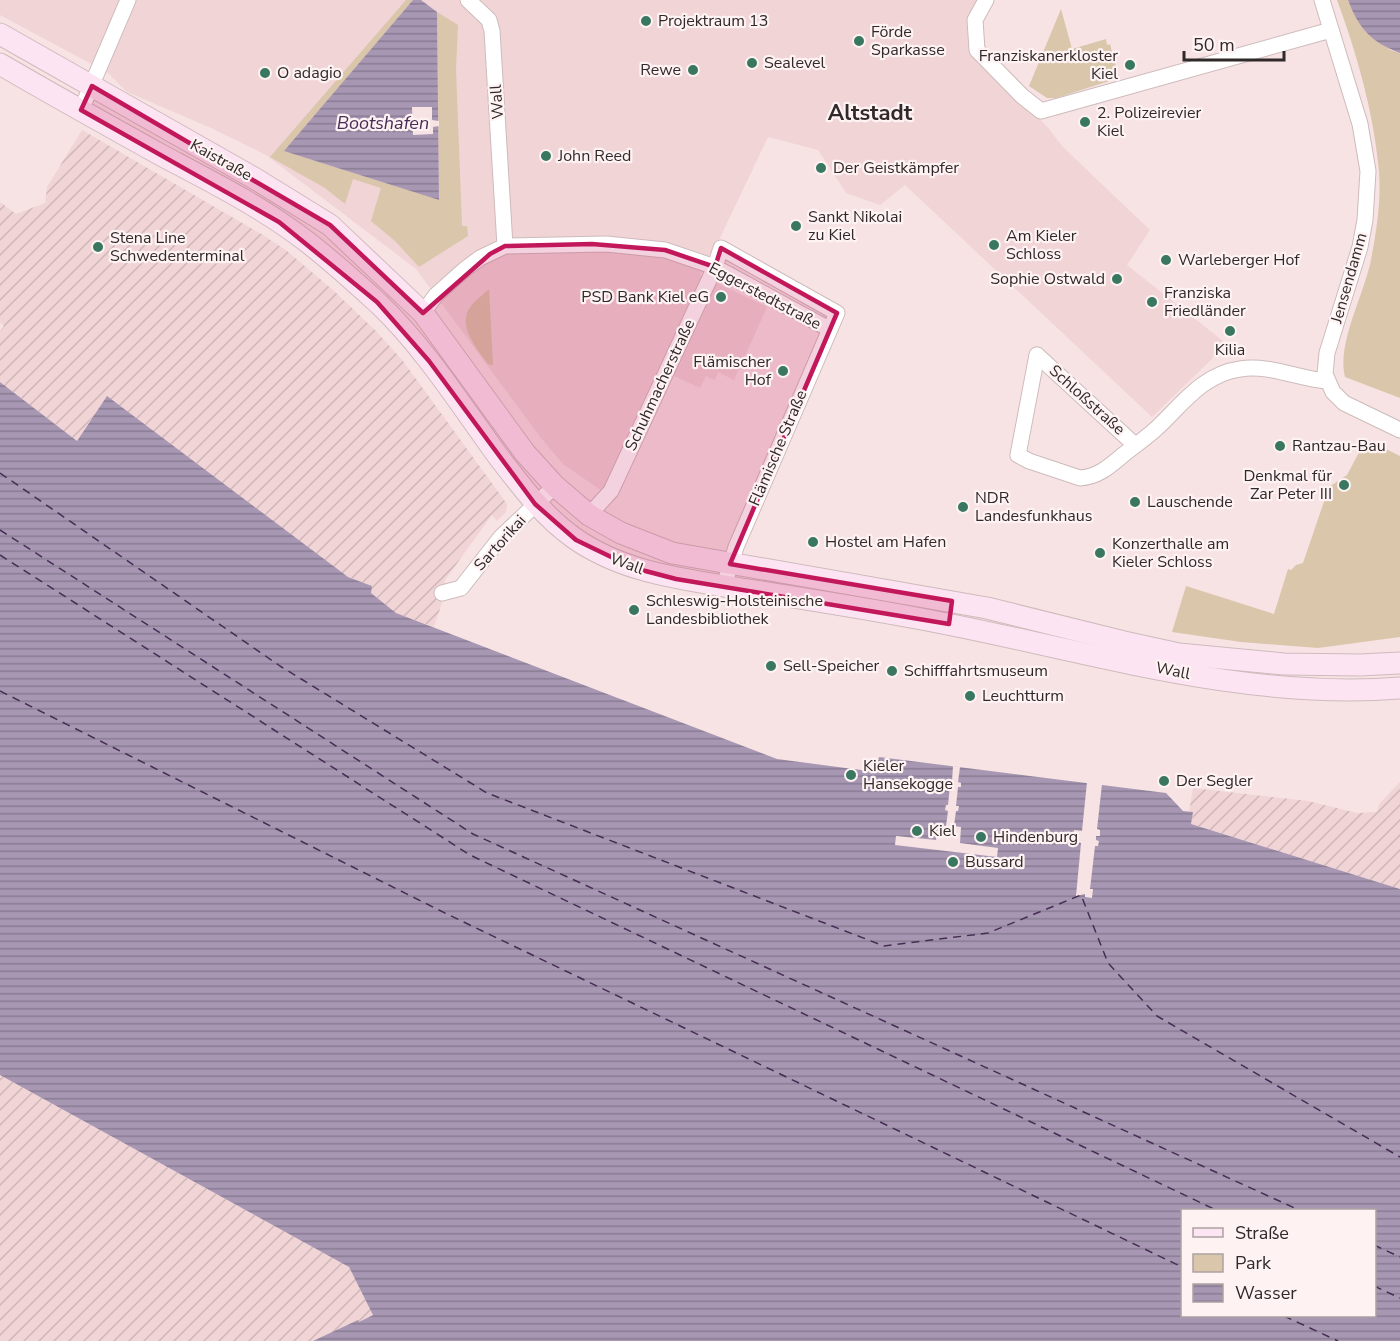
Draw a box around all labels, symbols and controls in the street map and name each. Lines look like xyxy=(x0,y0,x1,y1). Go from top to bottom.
place label: Projektraum 13 xyxy=(658,10,768,32)
marker: Projektraum 13 xyxy=(639,14,653,28)
place label: Förde Sparkasse xyxy=(871,21,945,61)
scale bar xyxy=(1184,24,1284,62)
text: 50 m xyxy=(1193,33,1235,57)
marker: Förde Sparkasse xyxy=(852,34,866,48)
place label: Franziskanerkloster Kiel xyxy=(979,45,1118,85)
place label: Sealevel xyxy=(764,52,826,74)
marker: Sealevel xyxy=(745,56,759,70)
marker: Franziskanerkloster Kiel xyxy=(1123,58,1137,72)
place label: Rewe xyxy=(640,59,681,81)
place label: O adagio xyxy=(277,62,342,84)
marker: Rewe xyxy=(686,63,700,77)
marker: O adagio xyxy=(258,66,272,80)
street label: Wall xyxy=(485,84,509,120)
district label: Altstadt xyxy=(828,98,913,128)
place label: 2. Polizeirevier Kiel xyxy=(1097,102,1201,142)
water label: Bootshafen xyxy=(337,111,429,135)
marker: 2. Polizeirevier Kiel xyxy=(1078,115,1092,129)
street label: Kaistraße xyxy=(186,134,256,186)
place label: John Reed xyxy=(557,145,631,167)
marker: John Reed xyxy=(539,149,553,163)
place label: Der Geistkämpfer xyxy=(833,157,959,179)
marker: Der Geistkämpfer xyxy=(814,161,828,175)
place label: Sankt Nikolai zu Kiel xyxy=(808,206,902,246)
marker: Sankt Nikolai zu Kiel xyxy=(789,219,803,233)
place label: Am Kieler Schloss xyxy=(1006,225,1077,265)
place label: Stena Line Schwedenterminal xyxy=(110,227,245,267)
street label: Jensendamm xyxy=(1325,230,1372,327)
marker: Am Kieler Schloss xyxy=(987,238,1001,252)
marker: Stena Line Schwedenterminal xyxy=(91,240,105,254)
place label: Warleberger Hof xyxy=(1178,249,1300,271)
marker: Warleberger Hof xyxy=(1159,253,1173,267)
street label: Eggerstedtstraße xyxy=(705,257,825,335)
place label: Sophie Ostwald xyxy=(990,268,1105,290)
marker: Sophie Ostwald xyxy=(1110,272,1124,286)
place label: Franziska Friedländer xyxy=(1164,282,1246,322)
place label: PSD Bank Kiel eG xyxy=(581,286,709,308)
marker: PSD Bank Kiel eG xyxy=(714,290,728,304)
marker: Franziska Friedländer xyxy=(1145,295,1159,309)
street label: Schuhmacherstraße xyxy=(620,316,700,454)
marker: Kilia xyxy=(1223,324,1237,338)
place label: Kilia xyxy=(1215,339,1245,361)
place label: Flämischer Hof xyxy=(693,351,772,391)
street label: Schloßstraße xyxy=(1044,360,1130,440)
marker: Flämischer Hof xyxy=(776,364,790,378)
street label: Flämische Straße xyxy=(744,387,812,509)
place label: Rantzau-Bau xyxy=(1292,435,1386,457)
marker: Rantzau-Bau xyxy=(1273,439,1287,453)
place label: Denkmal für Zar Peter III xyxy=(1243,465,1332,505)
marker: Denkmal für Zar Peter III xyxy=(1337,478,1351,492)
place label: NDR Landesfunkhaus xyxy=(975,487,1092,527)
place label: Lauschende xyxy=(1147,491,1233,513)
marker: Lauschende xyxy=(1128,495,1142,509)
marker: NDR Landesfunkhaus xyxy=(956,500,970,514)
street label: Sartorikai xyxy=(469,510,531,576)
place label: Hostel am Hafen xyxy=(825,531,946,553)
place label: Konzerthalle am Kieler Schloss xyxy=(1112,533,1229,573)
marker: Hostel am Hafen xyxy=(806,535,820,549)
marker: Konzerthalle am Kieler Schloss xyxy=(1093,546,1107,560)
street label: Wall xyxy=(607,548,647,580)
place label: Schleswig-Holsteinische Landesbibliothek xyxy=(646,590,823,630)
marker: Schleswig-Holsteinische Landesbibliothek xyxy=(627,603,641,617)
place label: Sell-Speicher xyxy=(783,655,880,677)
street label: Wall xyxy=(1154,657,1192,685)
marker: Sell-Speicher xyxy=(764,659,778,673)
place label: Schifffahrtsmuseum xyxy=(904,660,1048,682)
marker: Schifffahrtsmuseum xyxy=(885,664,899,678)
place label: Leuchtturm xyxy=(982,685,1064,707)
marker: Leuchtturm xyxy=(963,689,977,703)
place label: Kieler Hansekogge xyxy=(863,755,953,795)
marker: Kieler Hansekogge xyxy=(844,768,858,782)
place label: Der Segler xyxy=(1176,770,1253,792)
marker: Der Segler xyxy=(1157,774,1171,788)
place label: Kiel xyxy=(929,820,956,842)
marker: Kiel xyxy=(910,824,924,838)
place label: Hindenburg xyxy=(993,826,1078,848)
marker: Hindenburg xyxy=(974,830,988,844)
place label: Bussard xyxy=(965,851,1024,873)
marker: Bussard xyxy=(946,855,960,869)
legend xyxy=(1181,1209,1376,1317)
text: Straße xyxy=(1235,1221,1289,1245)
text: Park xyxy=(1235,1251,1272,1275)
text: Wasser xyxy=(1235,1281,1297,1305)

